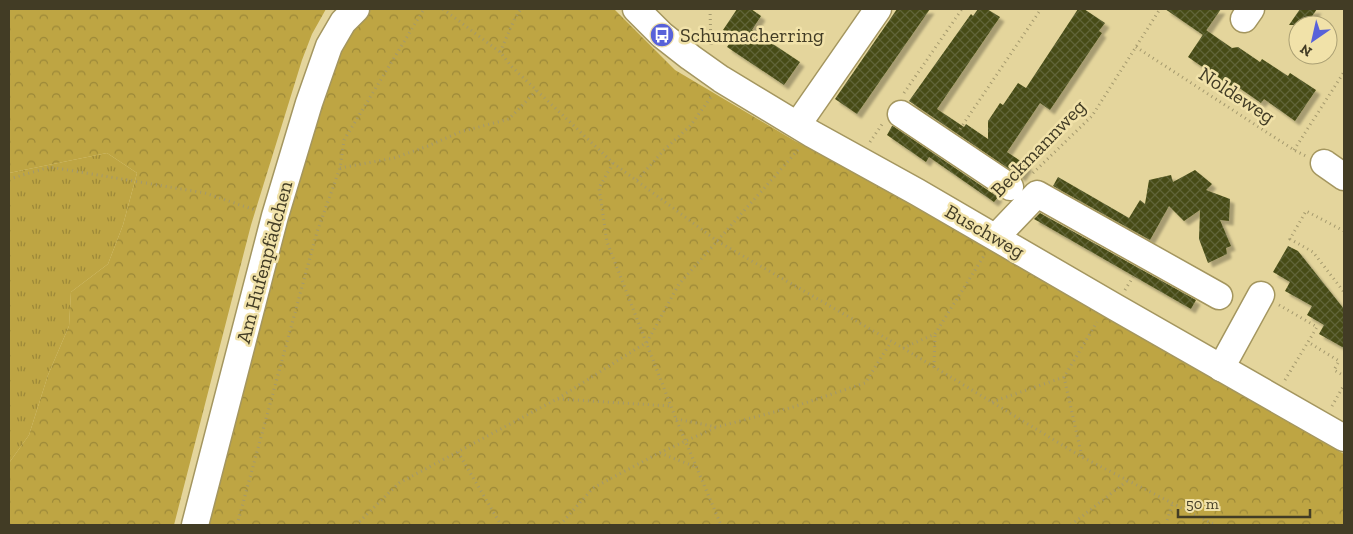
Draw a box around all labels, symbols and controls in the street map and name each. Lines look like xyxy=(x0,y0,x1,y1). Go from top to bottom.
north arrow xyxy=(1288,15,1338,65)
bus stop icon: Schumacherring xyxy=(649,22,675,48)
place label: Schumacherring xyxy=(680,23,824,47)
text: N xyxy=(1297,40,1315,60)
street label: Noldeweg xyxy=(1195,62,1279,128)
street label: Beckmannweg xyxy=(986,94,1090,202)
street label: Am Hufenpfädchen xyxy=(231,178,297,346)
street label: Buschweg xyxy=(941,199,1029,263)
scale bar xyxy=(1178,486,1310,518)
text: 50 m xyxy=(1186,495,1219,513)

